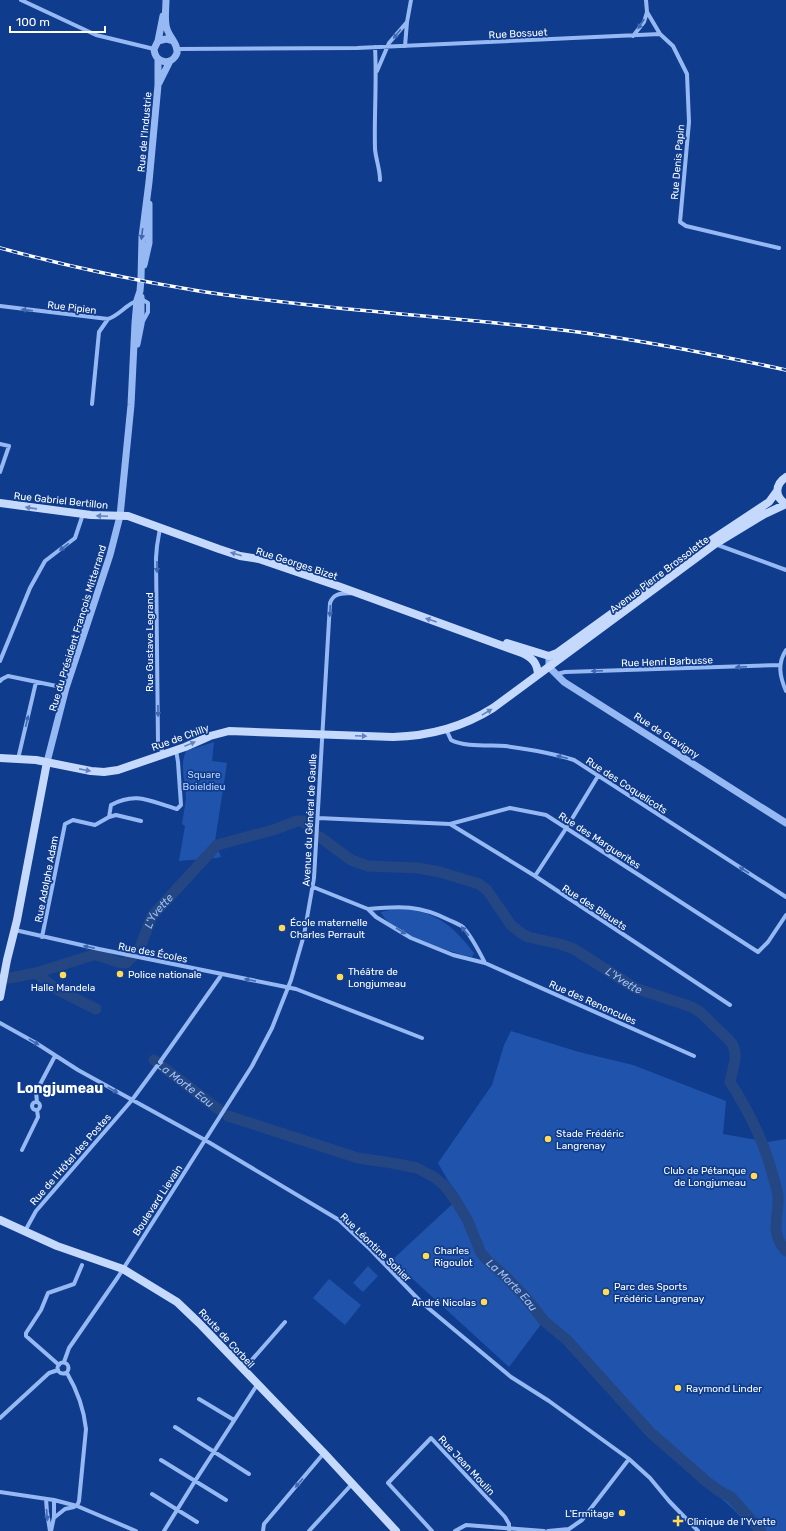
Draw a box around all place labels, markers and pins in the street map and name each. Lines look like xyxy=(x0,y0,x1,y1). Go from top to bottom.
place label: École maternelle Charles Perrault xyxy=(290,917,368,941)
marker: École maternelle Charles Perrault xyxy=(277,923,287,933)
place label: Théâtre de Longjumeau xyxy=(348,966,406,990)
marker: Police nationale xyxy=(115,969,125,979)
place label: Police nationale xyxy=(128,969,202,981)
marker: Halle Mandela xyxy=(58,970,68,980)
marker: Théâtre de Longjumeau xyxy=(335,972,345,982)
place label: Halle Mandela xyxy=(31,982,95,994)
place label: Stade Frédéric Langrenay xyxy=(556,1128,624,1152)
marker: Stade Frédéric Langrenay xyxy=(543,1134,553,1144)
place label: Club de Pétanque de Longjumeau xyxy=(664,1165,746,1189)
marker: Club de Pétanque de Longjumeau xyxy=(749,1171,759,1181)
place label: Charles Rigoulot xyxy=(434,1245,473,1269)
marker: Charles Rigoulot xyxy=(421,1251,431,1261)
place label: Parc des Sports Frédéric Langrenay xyxy=(614,1281,705,1305)
marker: Parc des Sports Frédéric Langrenay xyxy=(601,1287,611,1297)
place label: André Nicolas xyxy=(412,1297,476,1309)
marker: André Nicolas xyxy=(479,1297,489,1307)
marker: Raymond Linder xyxy=(673,1383,683,1393)
place label: Raymond Linder xyxy=(686,1383,762,1395)
place label: L'Ermitage xyxy=(565,1508,614,1520)
marker: L'Ermitage xyxy=(617,1508,627,1518)
marker: Clinique de l'Yvette xyxy=(672,1515,684,1527)
place label: Clinique de l'Yvette xyxy=(687,1516,776,1528)

